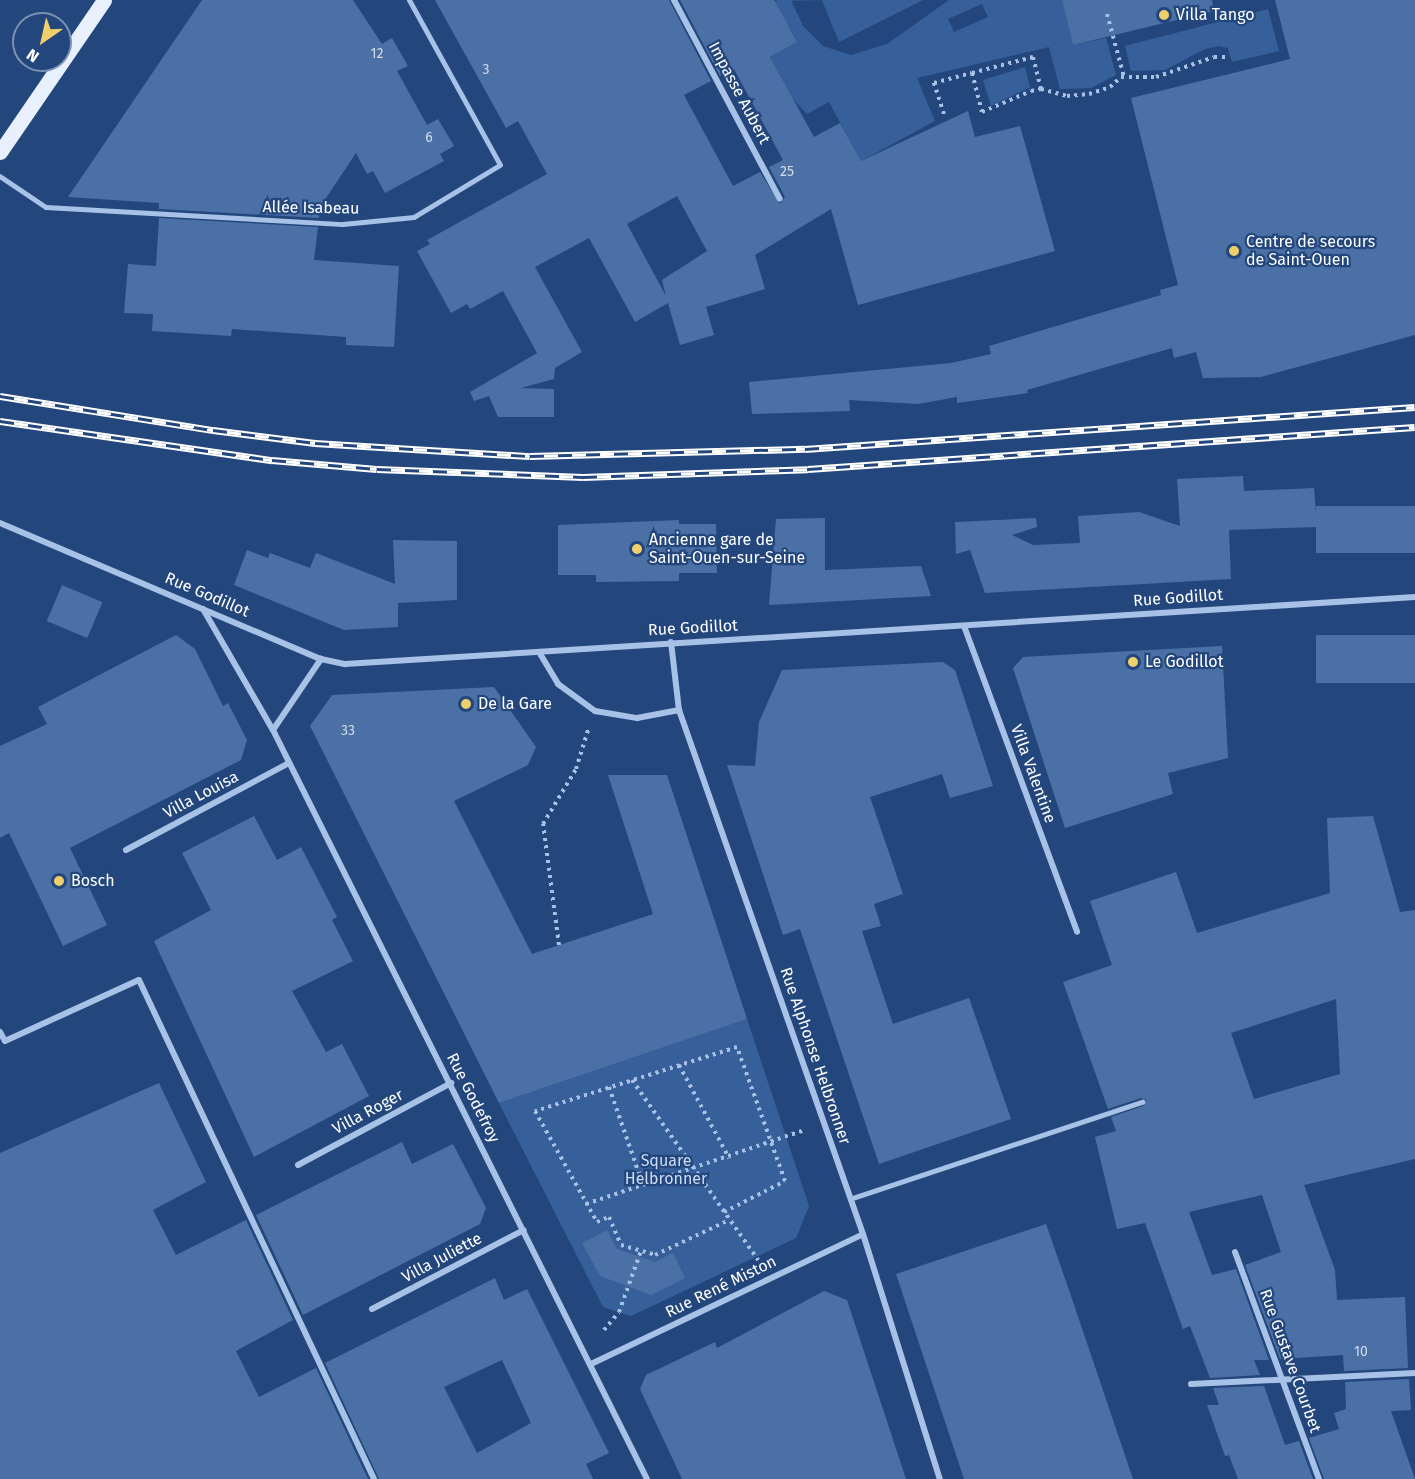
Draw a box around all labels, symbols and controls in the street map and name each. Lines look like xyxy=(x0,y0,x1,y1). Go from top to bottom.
place label: Villa Tango xyxy=(1176,5,1255,25)
marker: Villa Tango xyxy=(1157,8,1171,22)
north arrow xyxy=(12,12,72,72)
street label: Impasse Aubert xyxy=(704,39,774,147)
text: N xyxy=(23,45,42,67)
house number: 12 xyxy=(371,46,383,62)
house number: 3 xyxy=(483,62,489,78)
house number: 6 xyxy=(425,130,433,146)
house number: 25 xyxy=(780,164,794,180)
street label: Allée Isabeau xyxy=(262,198,360,218)
place label: Centre de secours de Saint-Ouen xyxy=(1246,232,1375,270)
marker: Centre de secours de Saint-Ouen xyxy=(1227,244,1241,258)
place label: Ancienne gare de Saint-Ouen-sur-Seine xyxy=(649,530,805,568)
marker: Ancienne gare de Saint-Ouen-sur-Seine xyxy=(630,542,644,556)
street label: Rue Godillot xyxy=(162,569,252,621)
street label: Rue Godillot xyxy=(1132,585,1224,611)
street label: Rue Godillot xyxy=(648,616,738,640)
place label: Le Godillot xyxy=(1145,652,1223,672)
marker: Le Godillot xyxy=(1126,655,1140,669)
place label: De la Gare xyxy=(478,694,552,714)
marker: De la Gare xyxy=(459,697,473,711)
street label: Villa Valentine xyxy=(1006,722,1060,826)
house number: 33 xyxy=(341,723,355,739)
street label: Villa Louisa xyxy=(160,767,242,823)
place label: Bosch xyxy=(71,871,115,891)
marker: Bosch xyxy=(52,874,66,888)
street label: Rue Alphonse Helbronner xyxy=(776,965,854,1147)
street label: Rue Godefroy xyxy=(442,1050,504,1146)
street label: Villa Roger xyxy=(329,1085,407,1139)
park label: Square Helbronner xyxy=(625,1151,707,1189)
street label: Villa Juliette xyxy=(399,1229,485,1287)
street label: Rue René Miston xyxy=(662,1252,780,1322)
street label: Rue Gustave Courbet xyxy=(1255,1287,1325,1435)
house number: 10 xyxy=(1354,1344,1368,1360)

